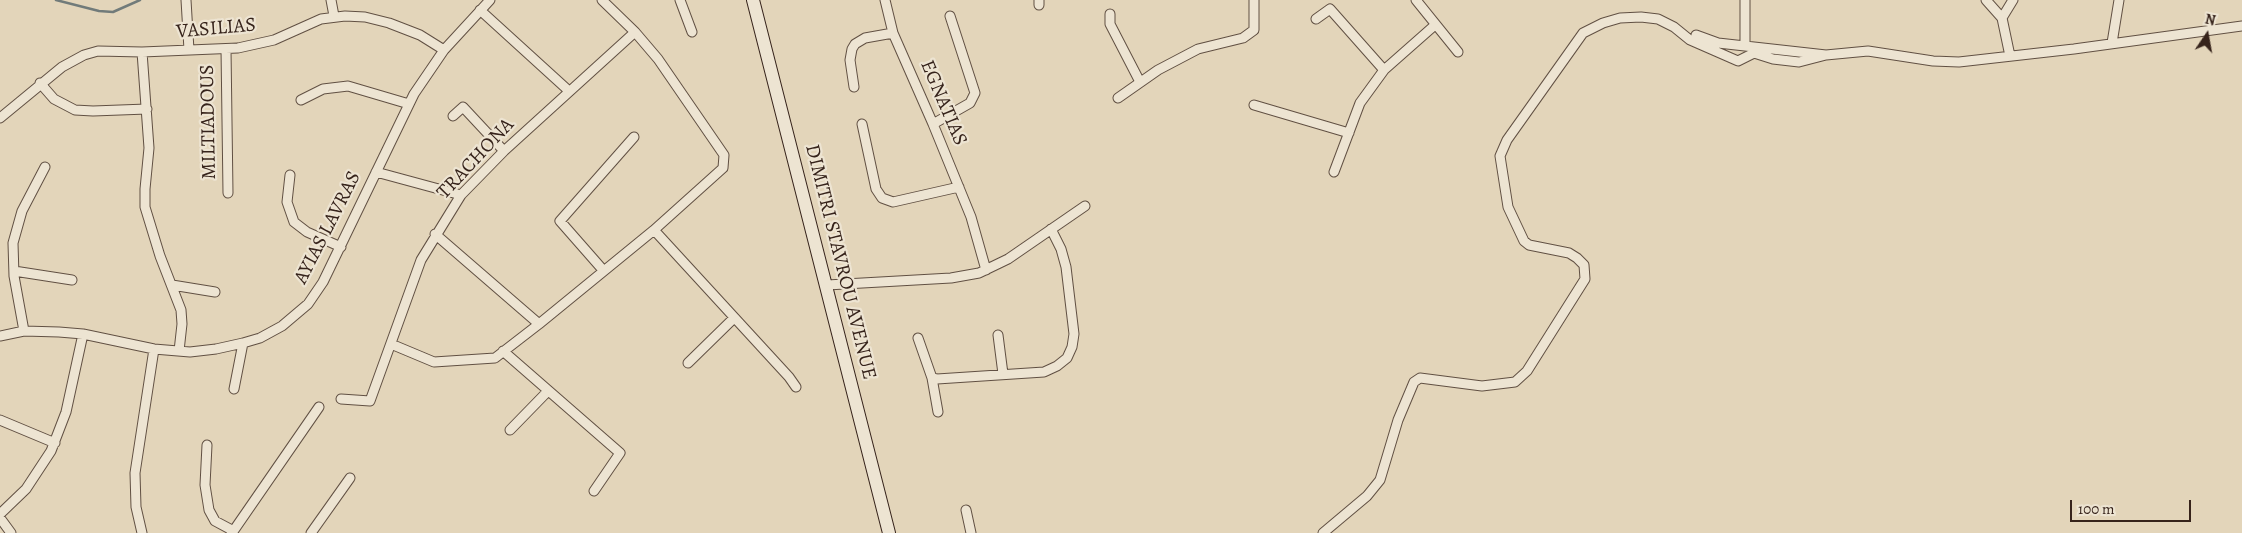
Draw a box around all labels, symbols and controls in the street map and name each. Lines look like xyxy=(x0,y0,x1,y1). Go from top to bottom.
text: N xyxy=(2203,9,2217,30)
north arrow xyxy=(2182,10,2232,60)
street label: VASILIAS xyxy=(175,14,257,44)
street label: EGNATIAS xyxy=(914,57,972,149)
street label: MILTIADOUS xyxy=(196,64,222,180)
street label: TRACHONA xyxy=(432,114,520,204)
street label: DIMITRI STAVROU AVENUE xyxy=(799,142,881,382)
street label: AYIAS LAVRAS xyxy=(289,168,367,288)
scale bar xyxy=(2072,490,2193,522)
text: 100 m xyxy=(2078,499,2115,519)

